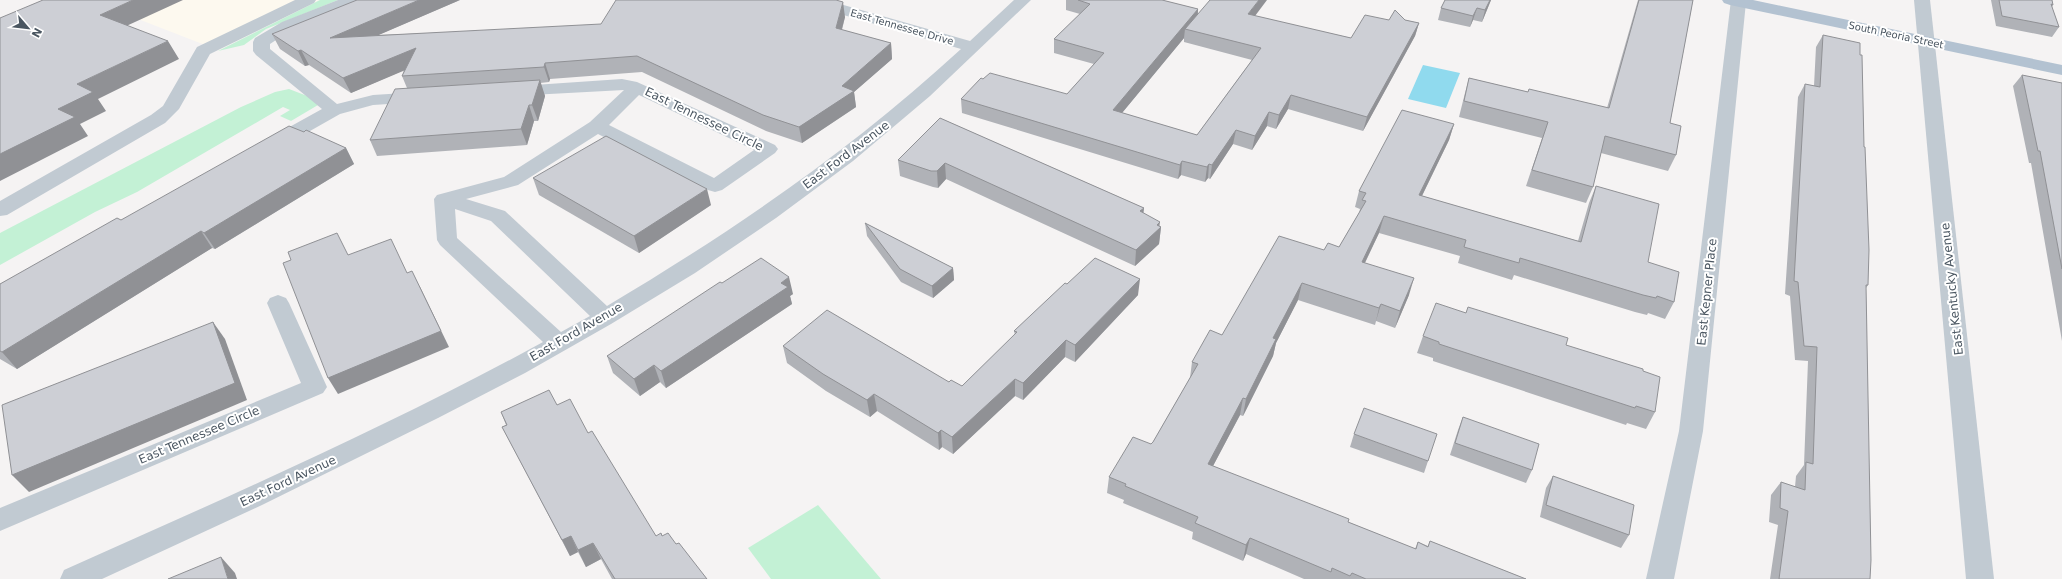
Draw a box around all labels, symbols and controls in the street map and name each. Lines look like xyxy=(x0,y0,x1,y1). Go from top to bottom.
street label: East Tennessee Drive xyxy=(849,7,955,47)
north arrow xyxy=(8,8,48,48)
street label: South Peoria Street xyxy=(1848,20,1945,50)
text: N xyxy=(28,25,44,40)
street label: East Tennessee Circle xyxy=(643,84,765,154)
street label: East Ford Avenue xyxy=(800,118,892,192)
street label: East Kentucky Avenue xyxy=(1938,222,1966,356)
street label: East Kepner Place xyxy=(1694,238,1720,346)
street label: East Ford Avenue xyxy=(527,300,625,364)
street label: East Tennessee Circle xyxy=(137,403,261,467)
street label: East Ford Avenue xyxy=(238,453,338,509)

